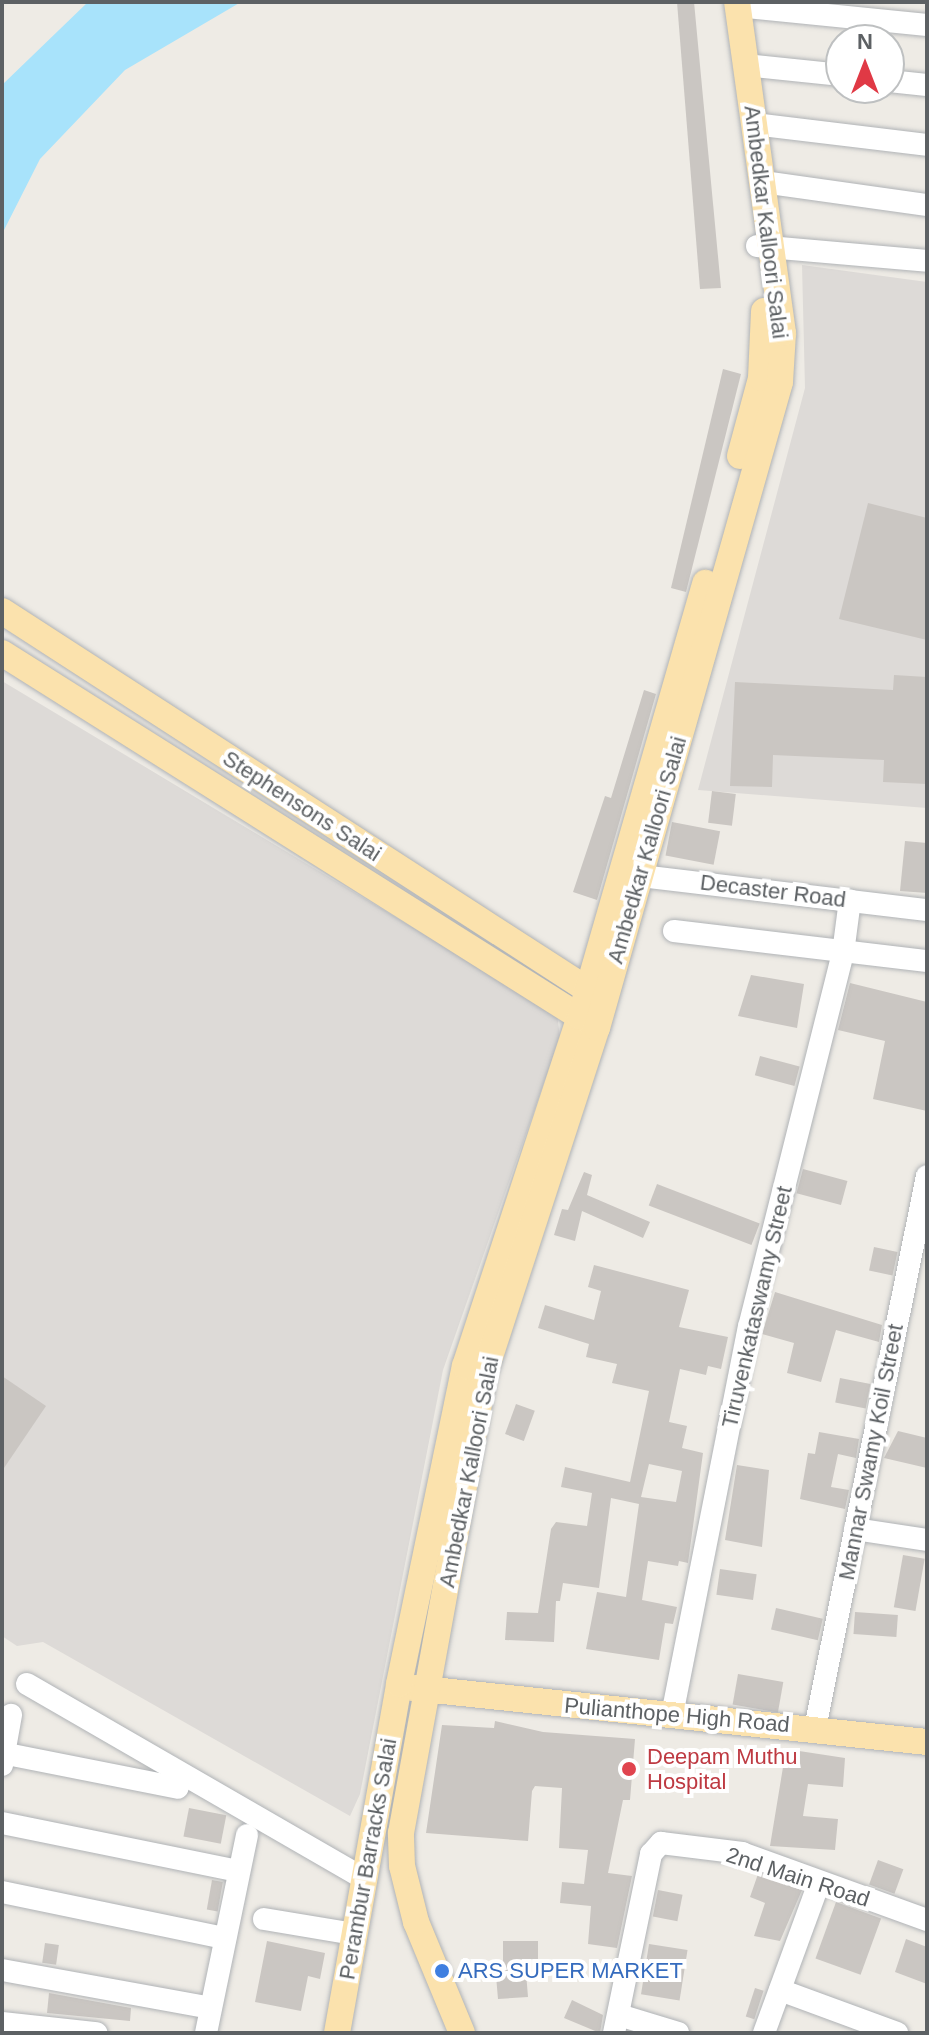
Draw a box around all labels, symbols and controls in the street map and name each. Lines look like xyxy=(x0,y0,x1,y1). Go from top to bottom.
north arrow xyxy=(825,24,905,104)
text: N xyxy=(857,29,873,54)
street label: Ambedkar Kalloori Salai xyxy=(739,104,793,340)
street label: Ambedkar Kalloori Salai xyxy=(602,734,692,966)
street label: Stephensons Salai xyxy=(218,745,386,867)
street label: Decaster Road xyxy=(699,869,847,913)
street label: Tiruvenkataswamy Street xyxy=(716,1184,798,1430)
street label: Mannar Swamy Koil Street xyxy=(833,1322,909,1582)
street label: Ambedkar Kalloori Salai xyxy=(434,1354,504,1590)
street label: Pulianthope High Road xyxy=(563,1692,791,1738)
street label: Perambur Barracks Salai xyxy=(334,1736,402,1982)
place label: Deepam Muthu Hospital xyxy=(647,1743,797,1794)
marker: Deepam Muthu Hospital xyxy=(618,1758,640,1780)
street label: 2nd Main Road xyxy=(723,1841,873,1913)
place label: ARS SUPER MARKET xyxy=(458,1958,683,1984)
marker: ARS SUPER MARKET xyxy=(433,1962,451,1980)

